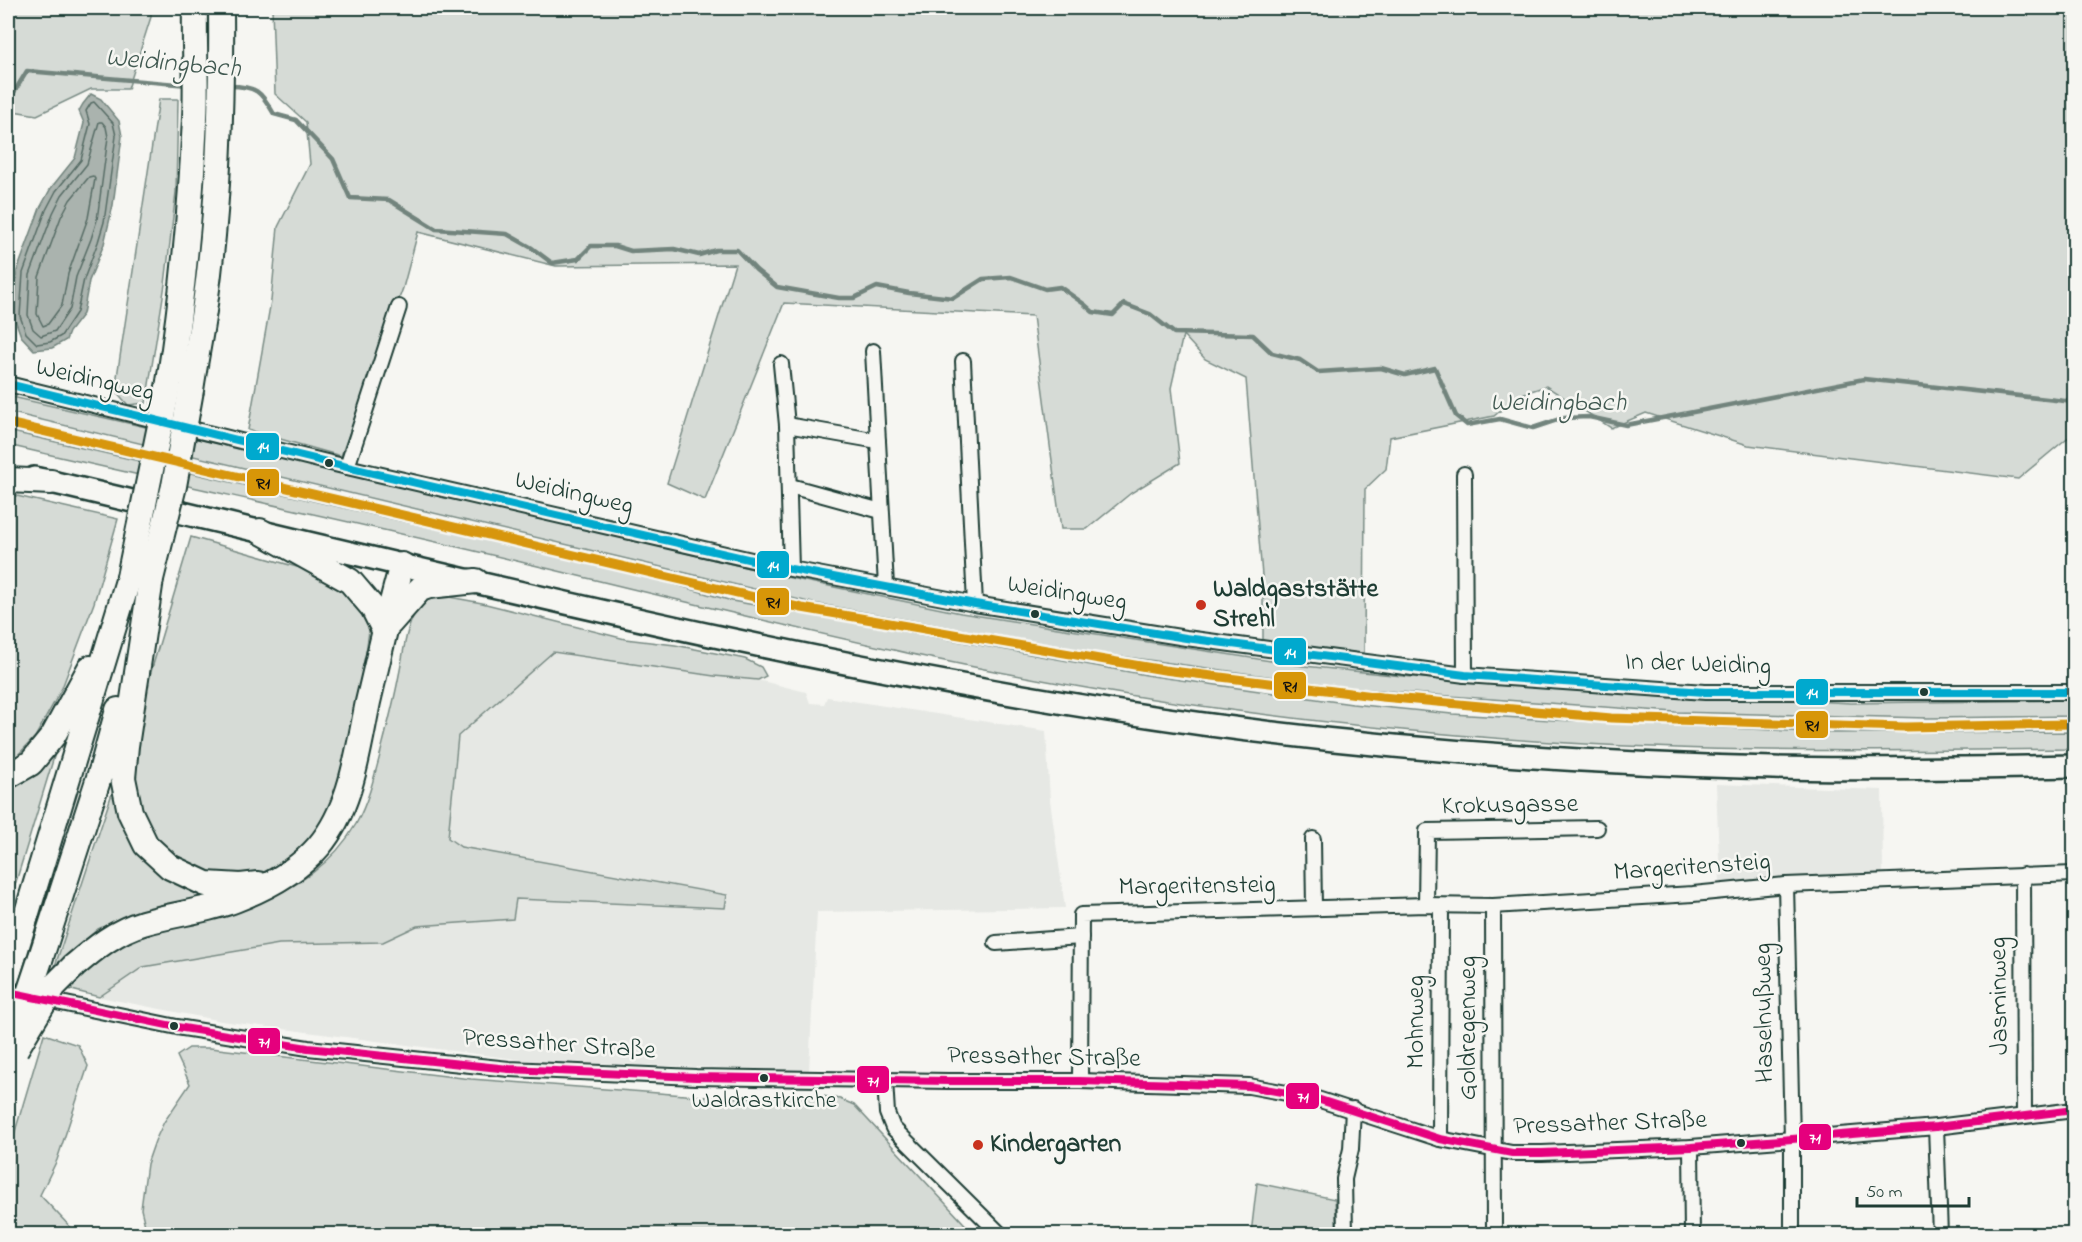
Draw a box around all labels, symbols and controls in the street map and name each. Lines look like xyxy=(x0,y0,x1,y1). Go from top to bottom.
water label: Weidingbach xyxy=(103,39,244,90)
street label: Weidingweg xyxy=(32,349,158,413)
water label: Weidingbach xyxy=(1490,384,1627,424)
line badge: 14 xyxy=(245,432,280,461)
text: 14 xyxy=(257,436,269,460)
unlabelled marker xyxy=(323,457,335,469)
street label: Weidingweg xyxy=(511,462,637,526)
line badge: R1 xyxy=(246,468,280,497)
text: R1 xyxy=(255,472,271,496)
line badge: 14 xyxy=(756,550,790,579)
text: 14 xyxy=(767,555,779,579)
street label: Weidingweg xyxy=(1004,566,1130,622)
place label: Waldgaststätte Strehl xyxy=(1213,571,1379,639)
line badge: R1 xyxy=(756,587,790,616)
text: R1 xyxy=(765,591,781,615)
marker: Waldgaststätte Strehl xyxy=(1194,598,1208,612)
unlabelled marker xyxy=(1029,608,1041,620)
line badge: 14 xyxy=(1273,637,1307,666)
text: 14 xyxy=(1284,642,1296,666)
street label: In der Weiding xyxy=(1624,643,1772,687)
line badge: R1 xyxy=(1273,671,1307,700)
text: R1 xyxy=(1282,675,1298,699)
line badge: 14 xyxy=(1795,678,1829,706)
text: 14 xyxy=(1806,682,1818,706)
unlabelled marker xyxy=(1918,686,1930,698)
line badge: R1 xyxy=(1795,710,1829,739)
text: R1 xyxy=(1804,714,1820,738)
street label: Krokusgasse xyxy=(1441,786,1579,826)
street label: Margeritensteig xyxy=(1612,844,1772,892)
street label: Margeritensteig xyxy=(1118,867,1276,907)
street label: Jasminweg xyxy=(1980,937,2020,1055)
street label: Haselnußweg xyxy=(1745,943,1785,1083)
street label: Goldregenweg xyxy=(1450,956,1488,1100)
street label: Mohnweg xyxy=(1398,975,1436,1069)
street label: Pressather Straße xyxy=(461,1019,657,1071)
unlabelled marker xyxy=(168,1020,180,1032)
line badge: 71 xyxy=(247,1027,281,1055)
text: 71 xyxy=(258,1031,271,1055)
street label: Pressather Straße xyxy=(947,1037,1142,1079)
line badge: 71 xyxy=(856,1065,890,1094)
text: 71 xyxy=(867,1070,880,1094)
marker: Waldrastkirche xyxy=(758,1072,770,1084)
line badge: 71 xyxy=(1285,1082,1320,1110)
place label: Waldrastkirche xyxy=(692,1084,837,1119)
text: 71 xyxy=(1297,1086,1310,1110)
street label: Pressather Straße xyxy=(1513,1102,1708,1146)
line badge: 71 xyxy=(1798,1123,1832,1151)
place label: Kindergarten xyxy=(990,1126,1122,1165)
text: 71 xyxy=(1809,1127,1822,1151)
unlabelled marker xyxy=(1735,1137,1747,1149)
marker: Kindergarten xyxy=(971,1138,985,1152)
scale bar xyxy=(1857,1170,1970,1208)
text: 50 m xyxy=(1866,1180,1903,1206)

